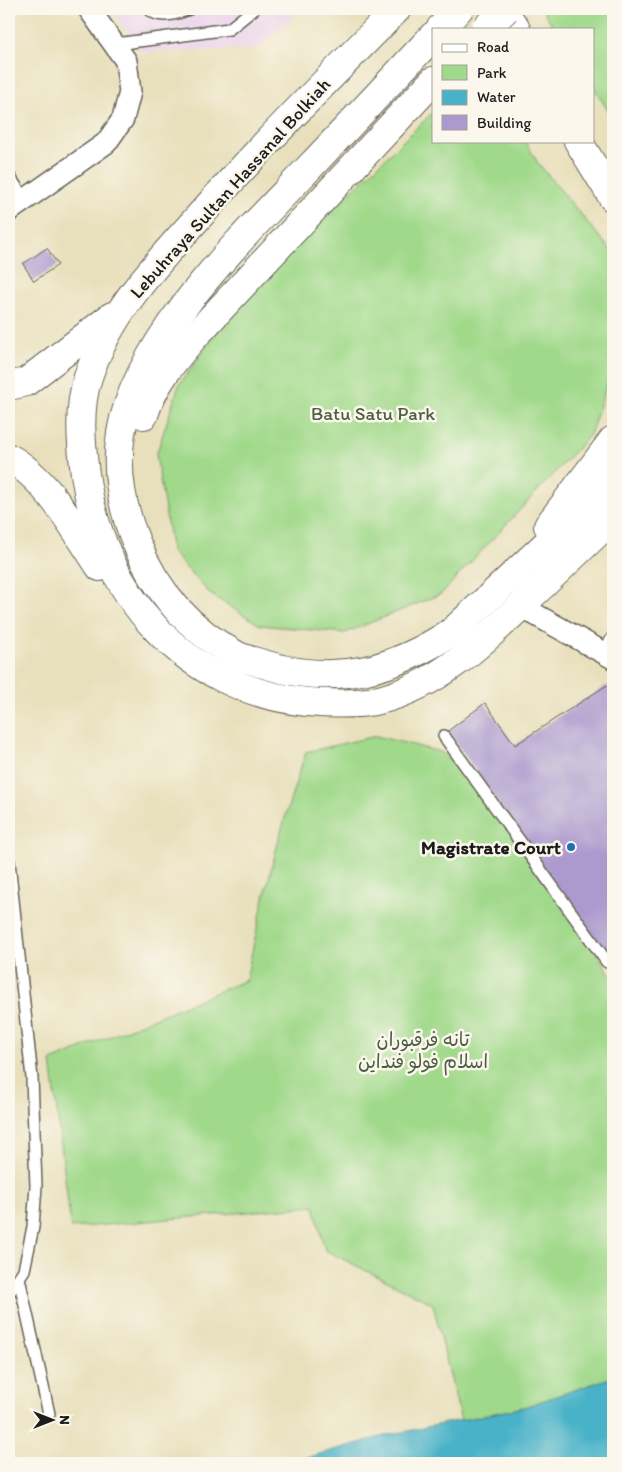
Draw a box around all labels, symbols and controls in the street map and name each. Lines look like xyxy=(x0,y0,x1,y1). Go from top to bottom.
legend xyxy=(432,28,594,142)
text: Road xyxy=(477,38,510,56)
text: Park xyxy=(477,64,507,82)
street label: Lebuhraya Sultan Hassanal Bolkiah xyxy=(125,73,335,303)
text: Water xyxy=(477,88,516,106)
text: Building xyxy=(477,114,531,132)
park label: Batu Satu Park xyxy=(311,402,435,425)
place label: Magistrate Court xyxy=(421,836,561,859)
marker: Magistrate Court xyxy=(565,841,577,853)
park label: تانه فرقبوران اسلام فولو فنداين xyxy=(358,1028,488,1076)
north arrow xyxy=(28,1394,78,1444)
text: N xyxy=(56,1415,73,1425)

